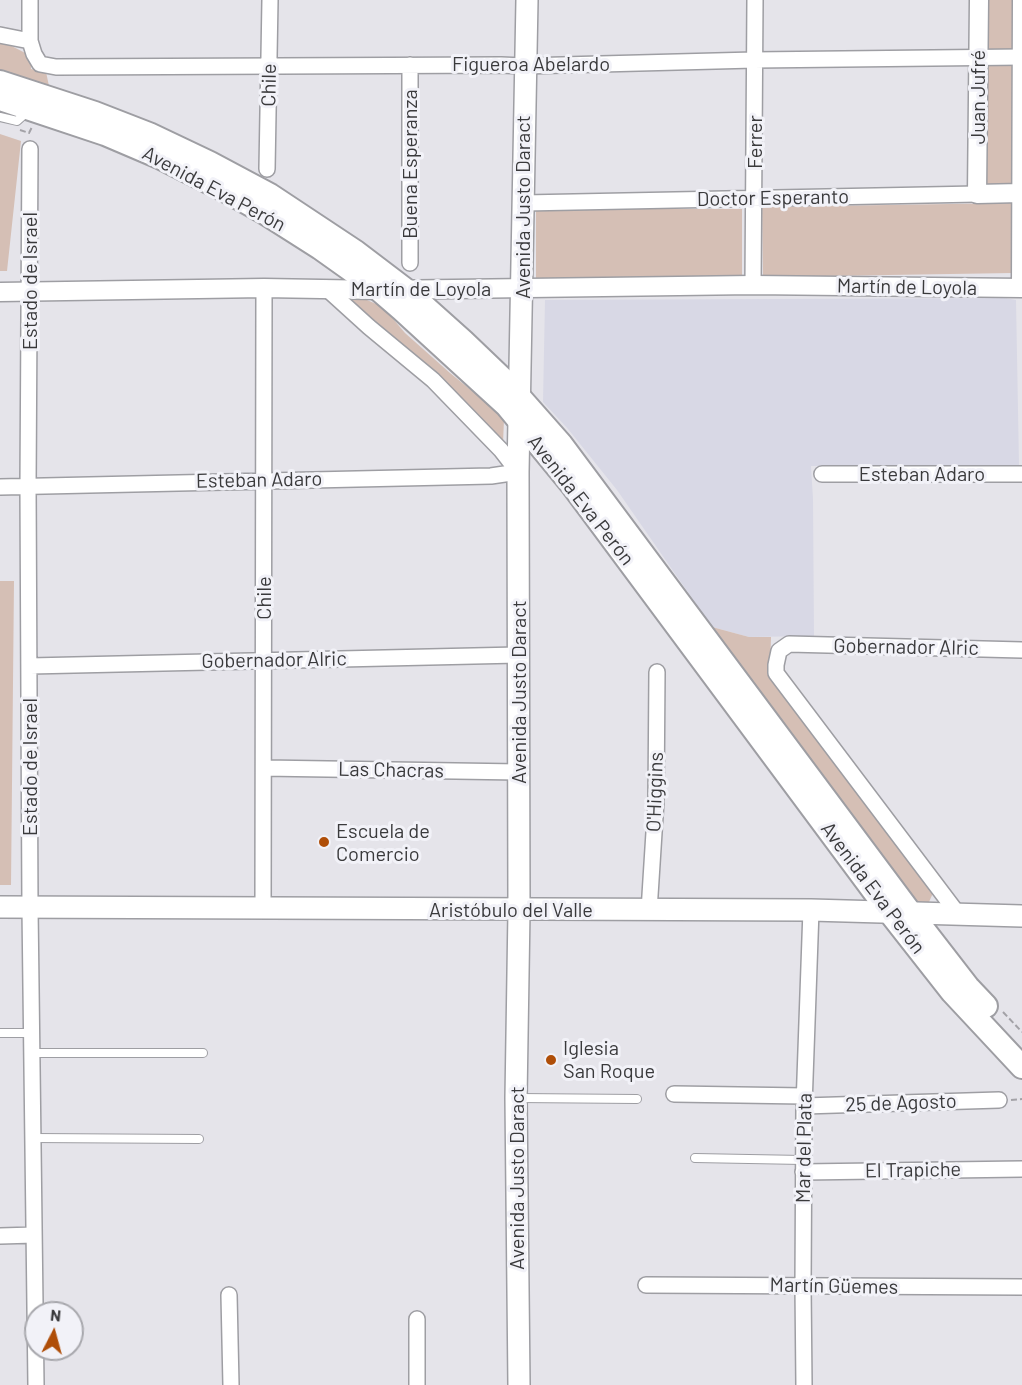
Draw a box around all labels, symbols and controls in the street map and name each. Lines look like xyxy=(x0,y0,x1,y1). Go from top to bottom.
street label: Juan Jufré xyxy=(966,50,990,144)
street label: Figueroa Abelardo xyxy=(452,52,610,76)
street label: Chile xyxy=(257,63,281,107)
street label: Buena Esperanza xyxy=(398,89,422,239)
street label: Avenida Justo Daract xyxy=(511,115,535,299)
street label: Ferrer xyxy=(743,115,767,169)
street label: Avenida Eva Perón xyxy=(138,141,290,237)
street label: Doctor Esperanto xyxy=(697,185,849,211)
street label: Estado de Israel xyxy=(18,212,42,350)
street label: Martín de Loyola xyxy=(837,274,977,300)
street label: Martín de Loyola xyxy=(351,277,491,301)
street label: Avenida Eva Perón xyxy=(523,430,639,570)
street label: Esteban Adaro xyxy=(859,462,985,486)
street label: Esteban Adaro xyxy=(196,467,322,493)
street label: Chile xyxy=(252,576,276,620)
street label: Avenida Justo Daract xyxy=(507,600,531,784)
street label: Gobernador Alric xyxy=(833,634,979,660)
street label: Gobernador Alric xyxy=(201,647,347,673)
street label: Estado de Israel xyxy=(18,698,42,836)
street label: O'Higgins xyxy=(642,752,668,832)
street label: Las Chacras xyxy=(338,757,444,783)
street label: Avenida Eva Perón xyxy=(816,817,930,959)
place label: Escuela de Comercio xyxy=(336,819,430,866)
marker: Escuela de Comercio xyxy=(317,835,331,849)
street label: Aristóbulo del Valle xyxy=(429,898,593,922)
place label: Iglesia San Roque xyxy=(563,1036,655,1083)
marker: Iglesia San Roque xyxy=(544,1053,558,1067)
street label: Avenida Justo Daract xyxy=(505,1086,529,1270)
street label: 25 de Agosto xyxy=(845,1089,957,1117)
street label: Mar del Plata xyxy=(791,1093,817,1203)
street label: El Trapiche xyxy=(865,1157,961,1183)
street label: Martín Güemes xyxy=(770,1273,898,1299)
north arrow xyxy=(24,1301,84,1361)
text: N xyxy=(49,1305,62,1325)

